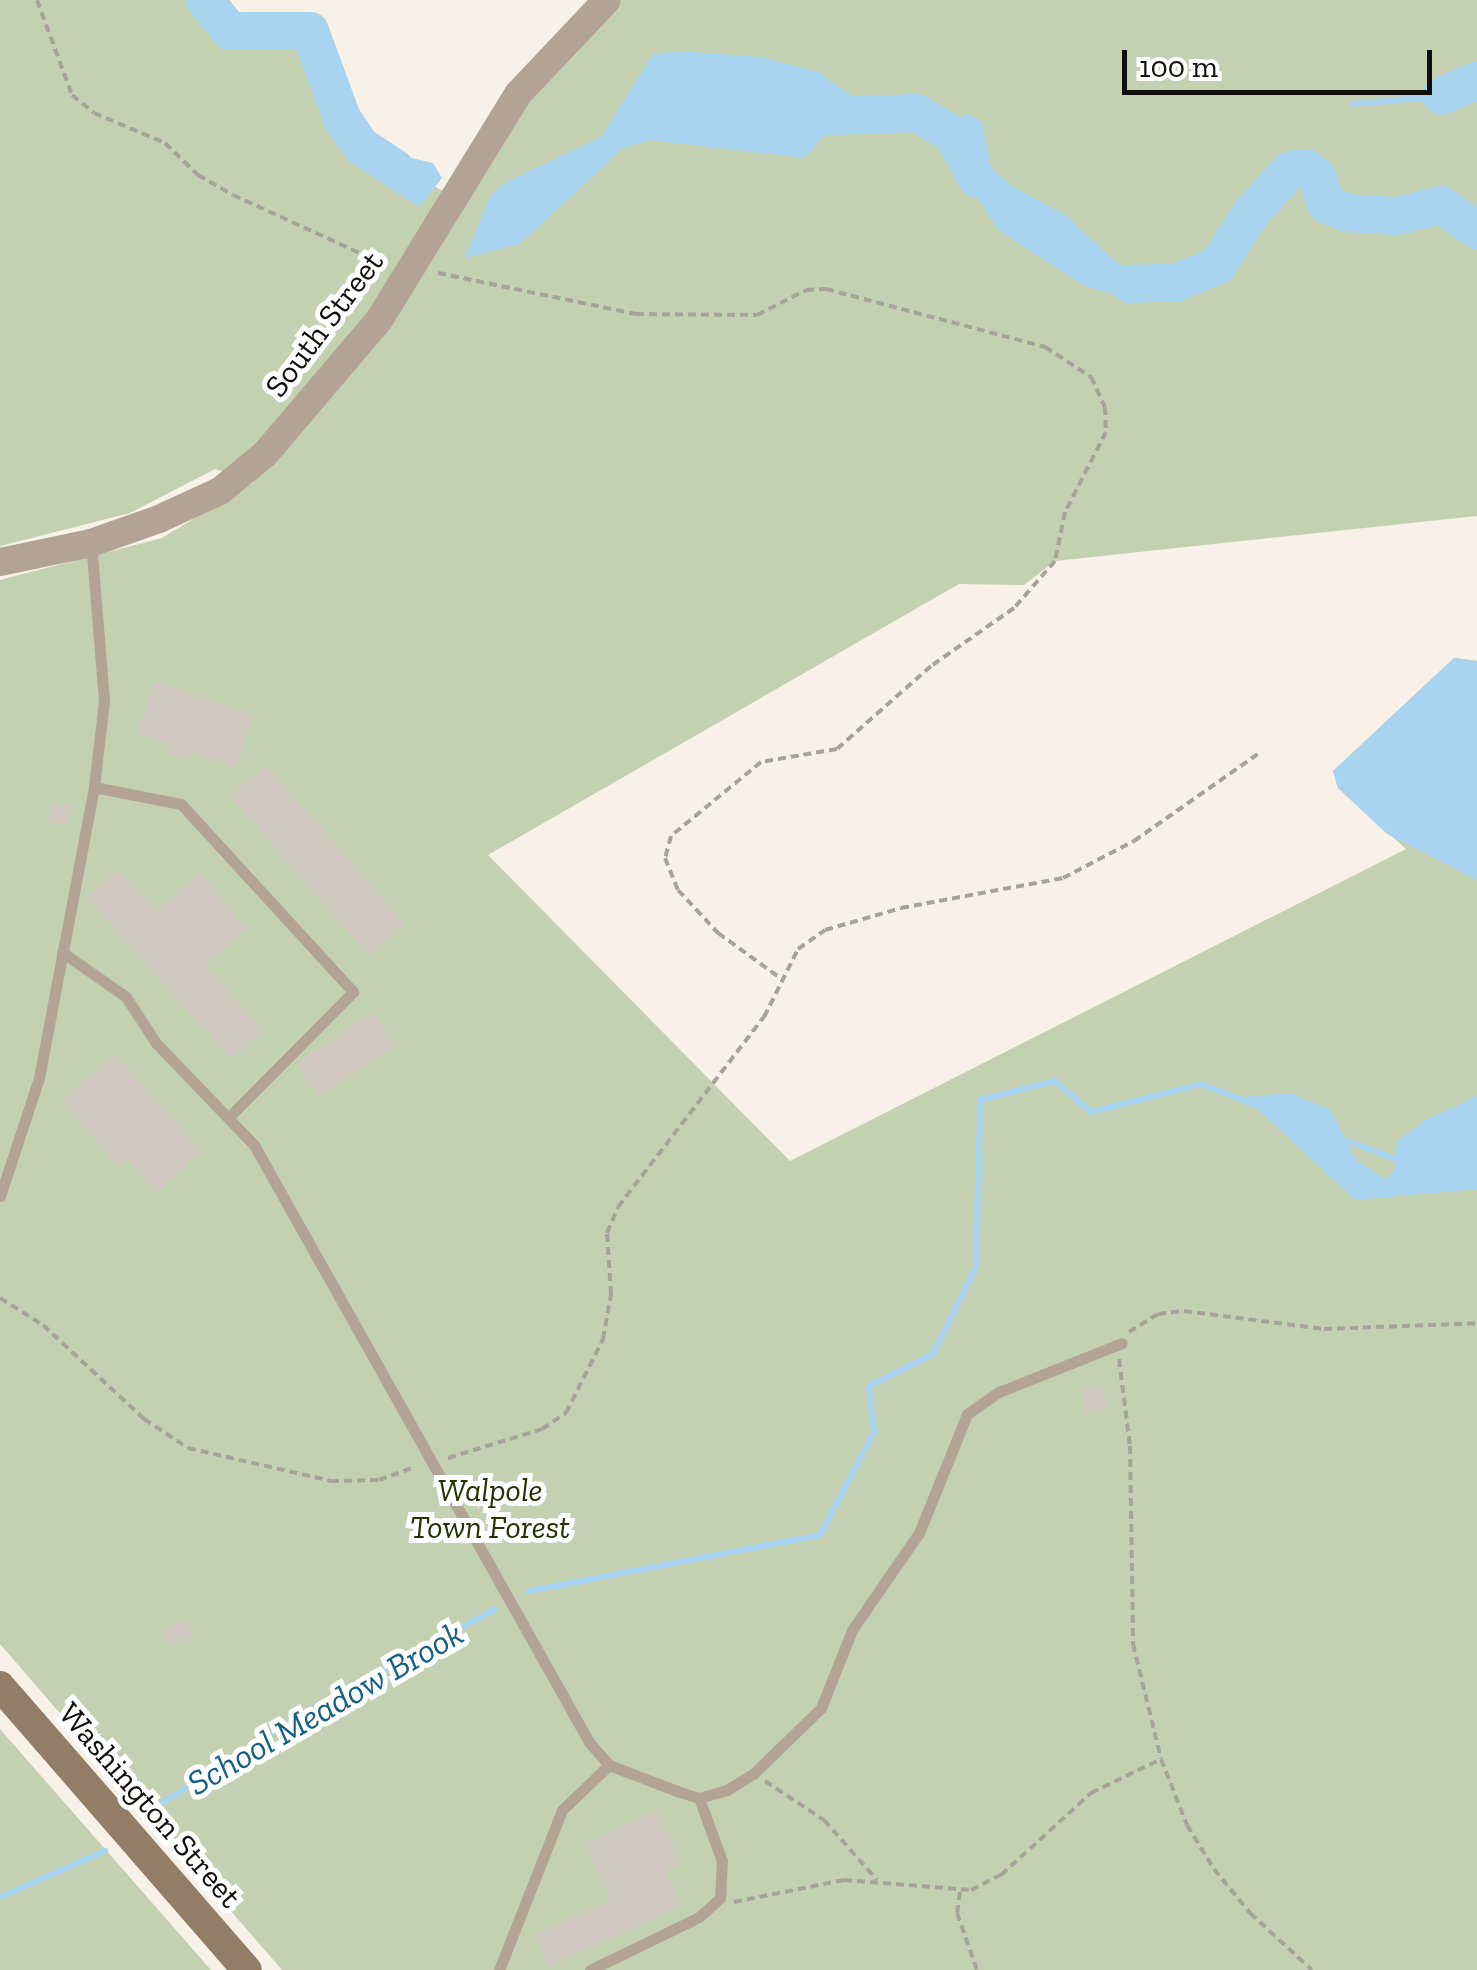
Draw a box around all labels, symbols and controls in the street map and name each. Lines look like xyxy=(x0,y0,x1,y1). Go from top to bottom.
scale bar xyxy=(1127,30,1437,92)
text: 100 m xyxy=(1139,49,1218,85)
street label: South Street xyxy=(257,243,391,405)
park label: Walpole Town Forest xyxy=(410,1472,570,1547)
water label: School Meadow Brook xyxy=(180,1612,470,1804)
street label: Washington Street xyxy=(51,1695,249,1915)

